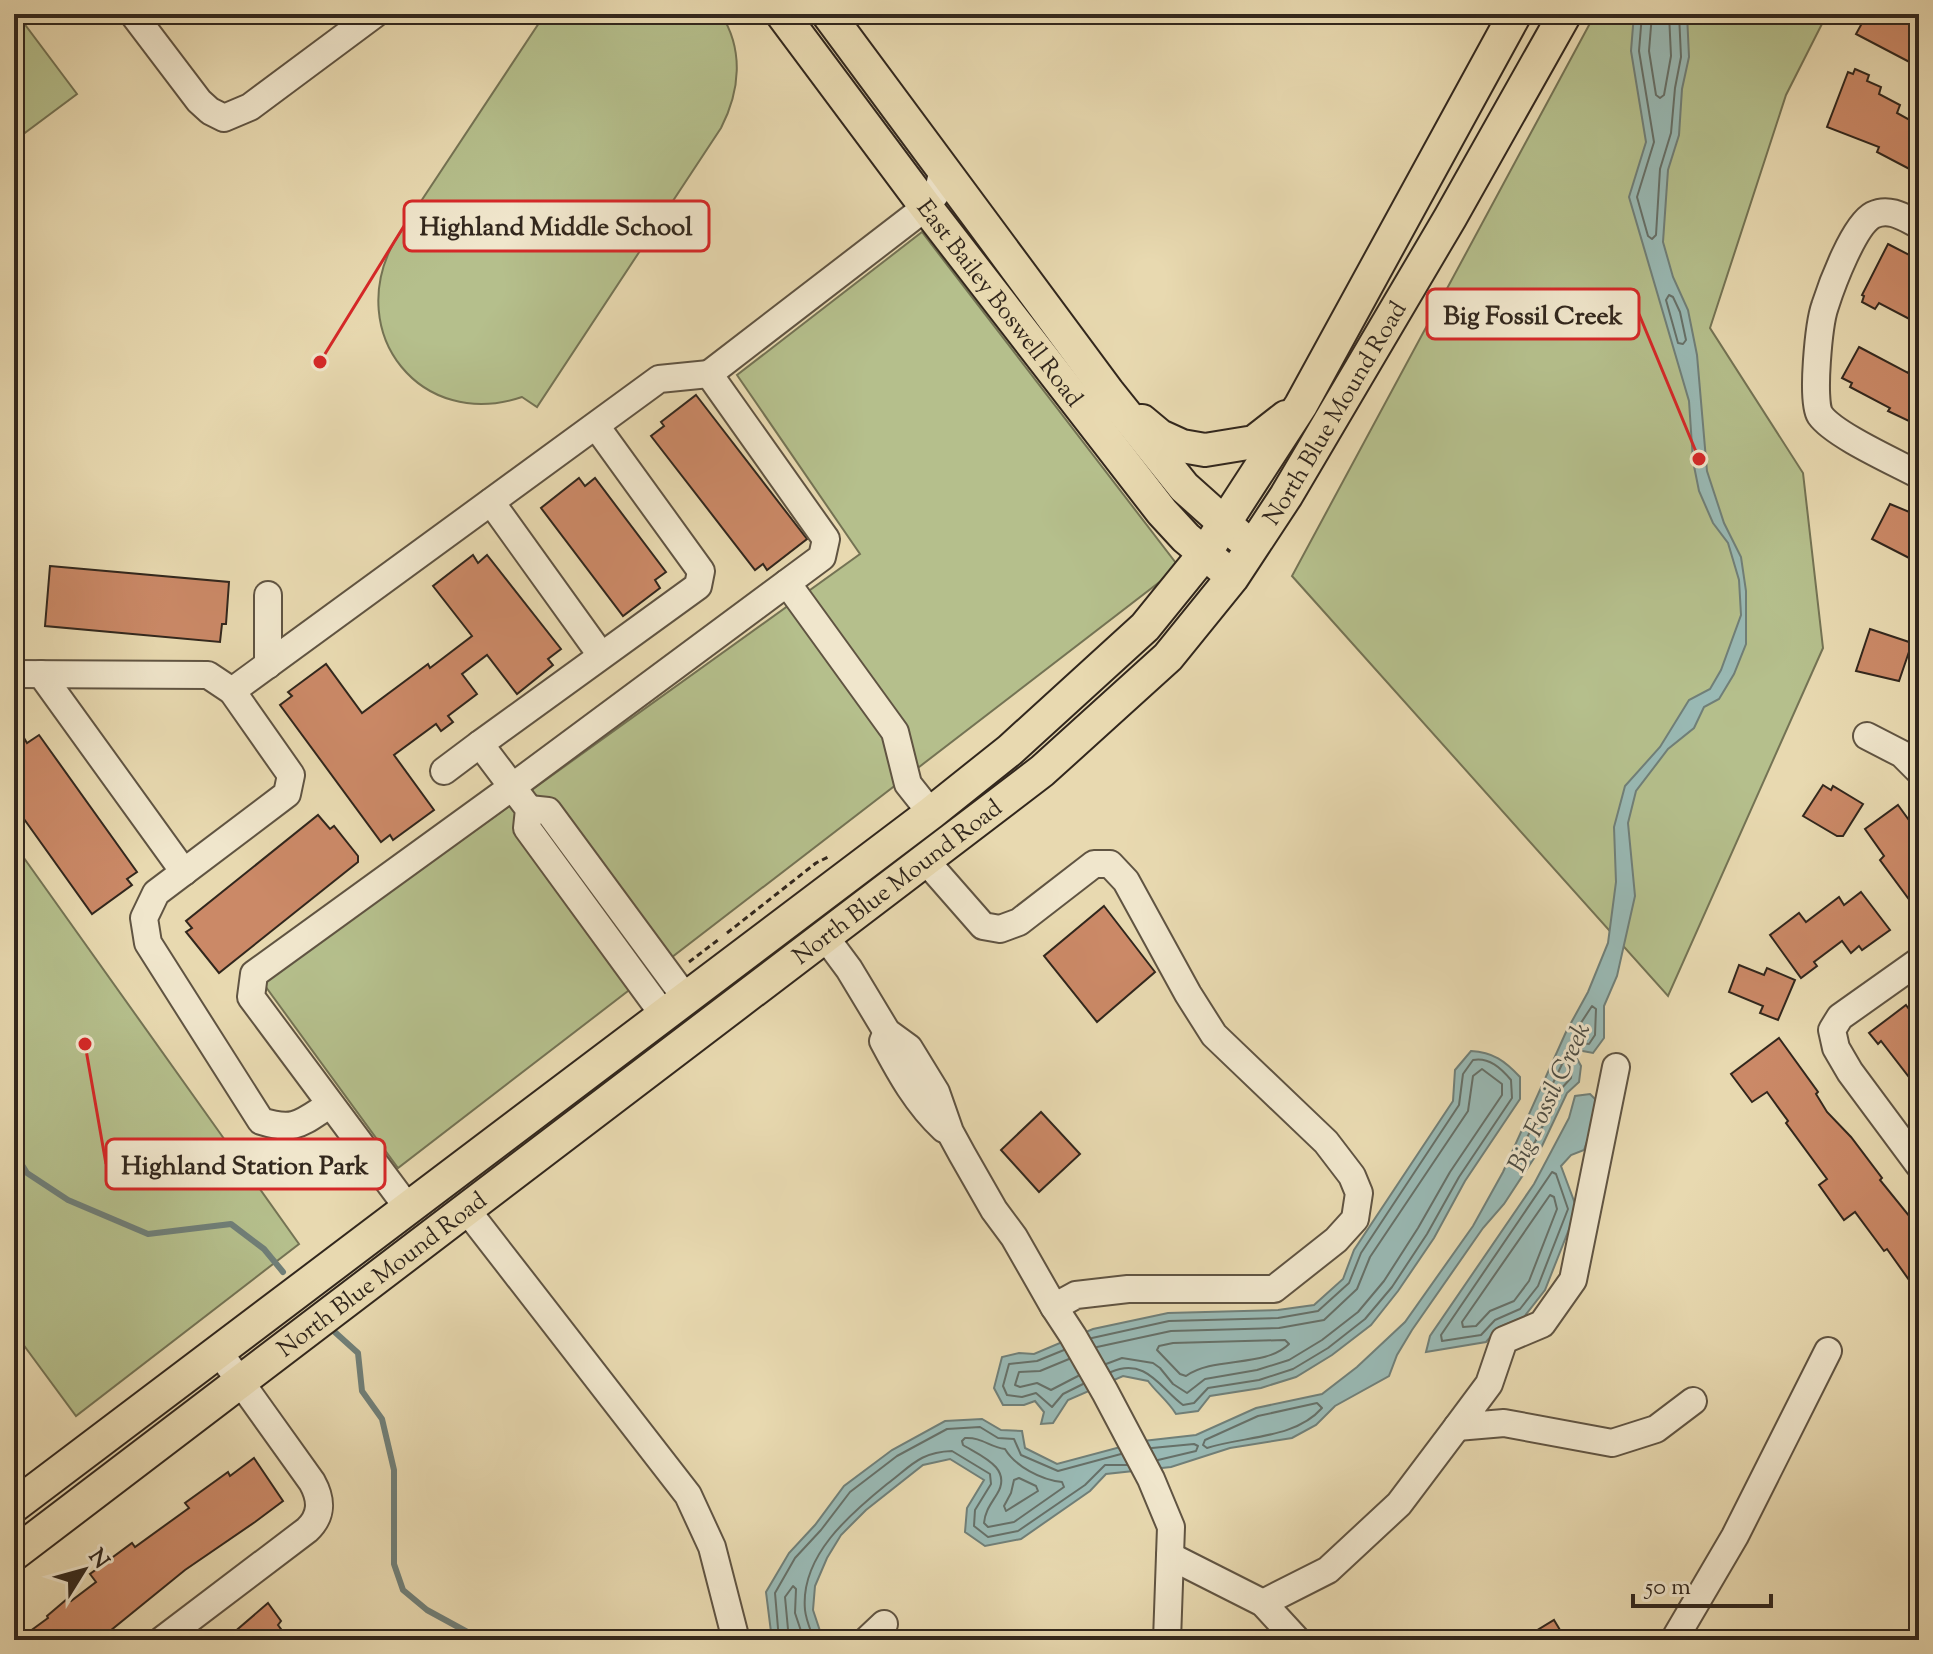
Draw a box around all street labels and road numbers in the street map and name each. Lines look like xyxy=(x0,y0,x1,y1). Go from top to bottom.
street label: East Bailey Boswell Road xyxy=(907,193,1090,415)
street label: North Blue Mound Road xyxy=(1256,295,1416,533)
street label: North Blue Mound Road xyxy=(786,792,1010,974)
street label: North Blue Mound Road xyxy=(271,1185,495,1367)

